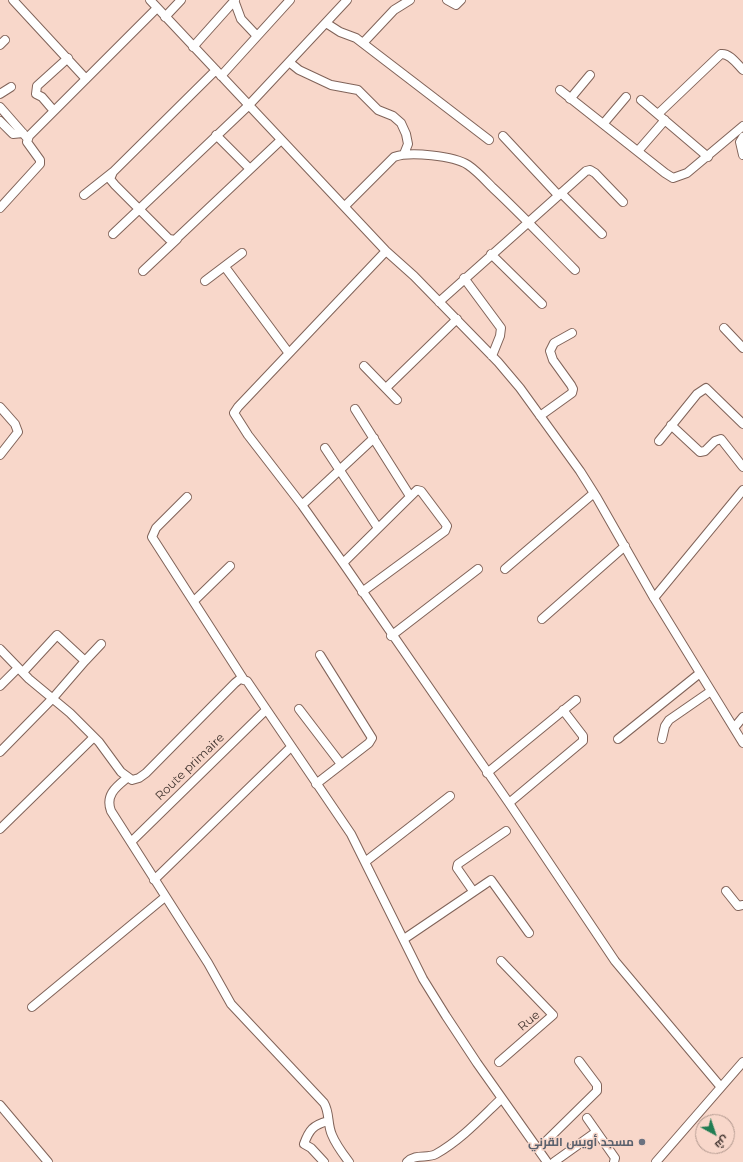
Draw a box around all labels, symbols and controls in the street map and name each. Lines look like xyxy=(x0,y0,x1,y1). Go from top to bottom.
street label: Route primaire xyxy=(153,730,227,804)
street label: Rue xyxy=(515,1008,543,1034)
north arrow xyxy=(695,1114,735,1154)
text: ش xyxy=(712,1133,732,1152)
place label: مسجد أويس القرني xyxy=(528,1135,634,1149)
marker: مسجد أويس القرني xyxy=(637,1137,647,1147)

